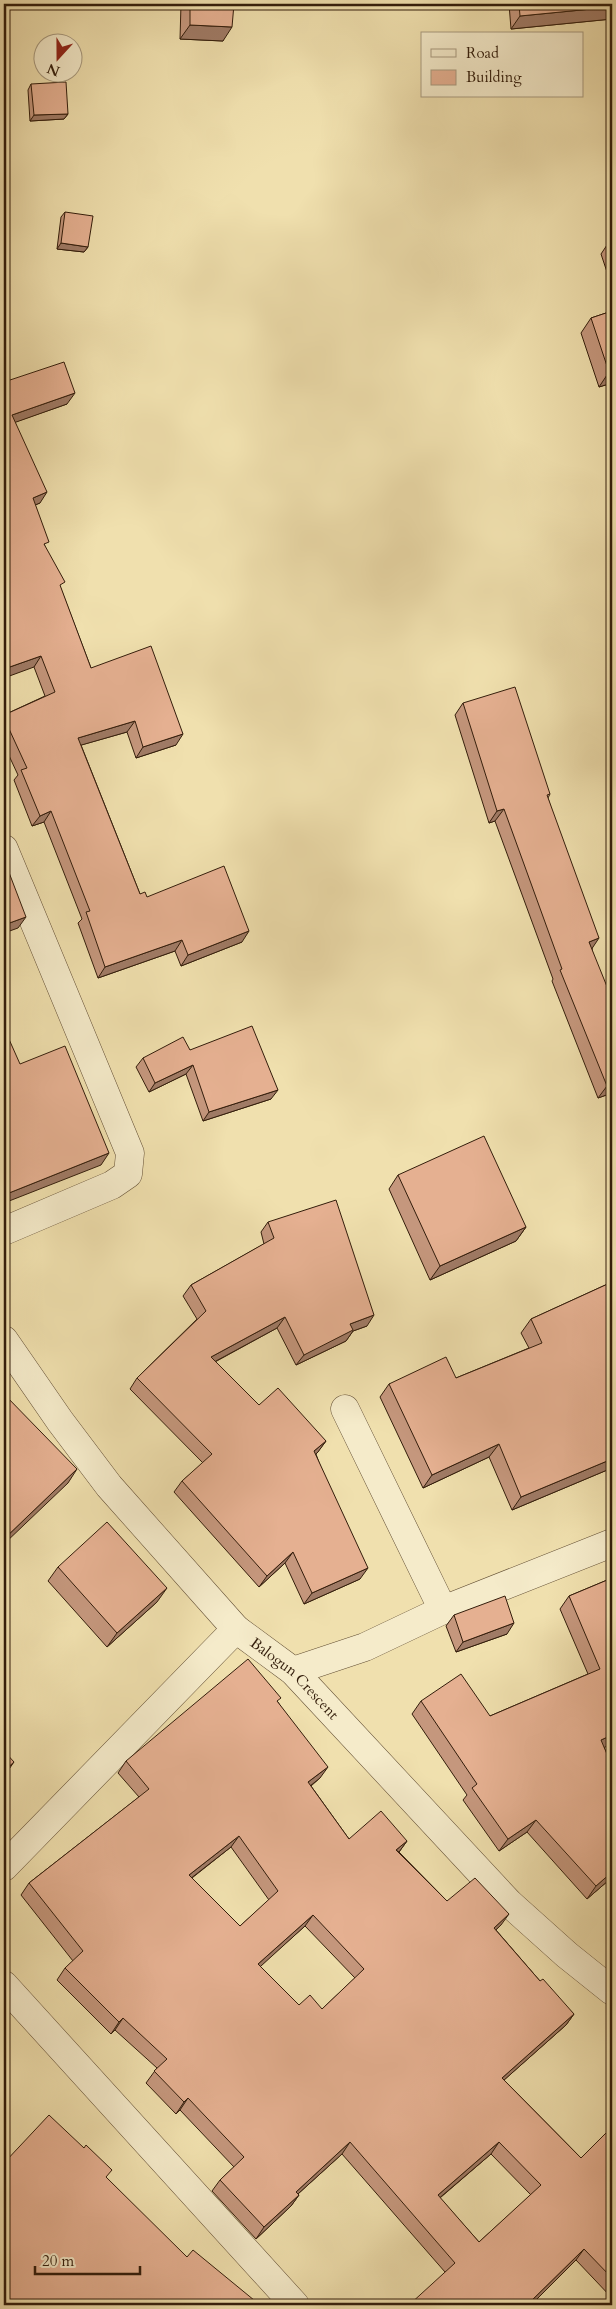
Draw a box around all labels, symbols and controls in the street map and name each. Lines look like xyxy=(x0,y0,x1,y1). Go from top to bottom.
north arrow xyxy=(32,32,82,82)
legend xyxy=(421,32,584,98)
text: Road xyxy=(466,43,499,63)
text: N xyxy=(44,59,63,81)
text: Building xyxy=(466,67,522,87)
street label: Balogun Crescent xyxy=(246,1633,343,1724)
scale bar xyxy=(35,2244,140,2276)
text: 20 m xyxy=(42,2251,74,2271)

